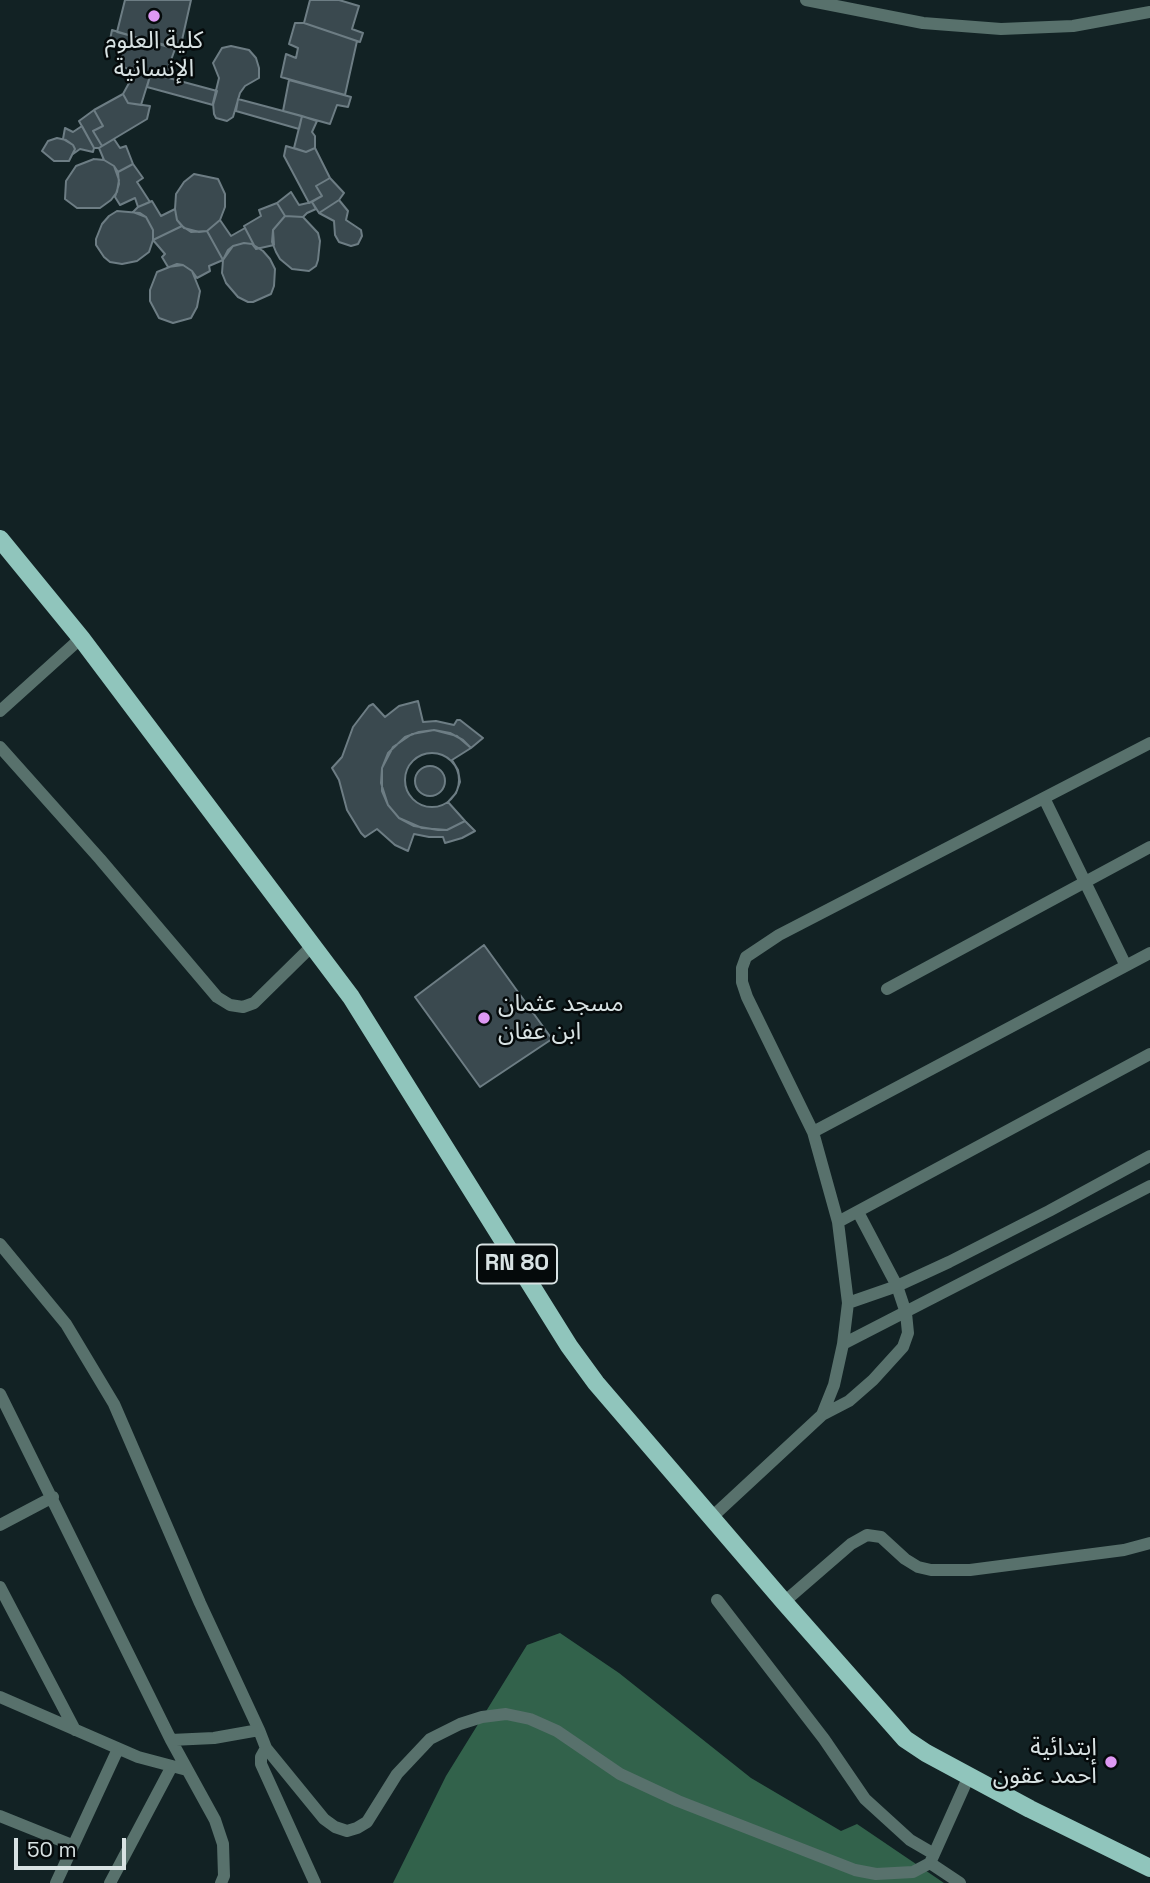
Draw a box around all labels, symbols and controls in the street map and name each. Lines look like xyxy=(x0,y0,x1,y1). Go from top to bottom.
marker: كلية العلوم الإنسانية xyxy=(146,8,162,24)
place label: كلية العلوم الإنسانية xyxy=(105,27,203,83)
place label: مسجد عثمان ابن عفان xyxy=(498,990,624,1046)
marker: مسجد عثمان ابن عفان xyxy=(476,1010,492,1026)
road number: RN 80 xyxy=(477,1245,557,1284)
place label: ابتدائية أحمد عقون xyxy=(993,1734,1097,1790)
marker: ابتدائية أحمد عقون xyxy=(1103,1754,1119,1770)
scale bar xyxy=(18,1824,130,1868)
text: 50 m xyxy=(27,1836,77,1863)

